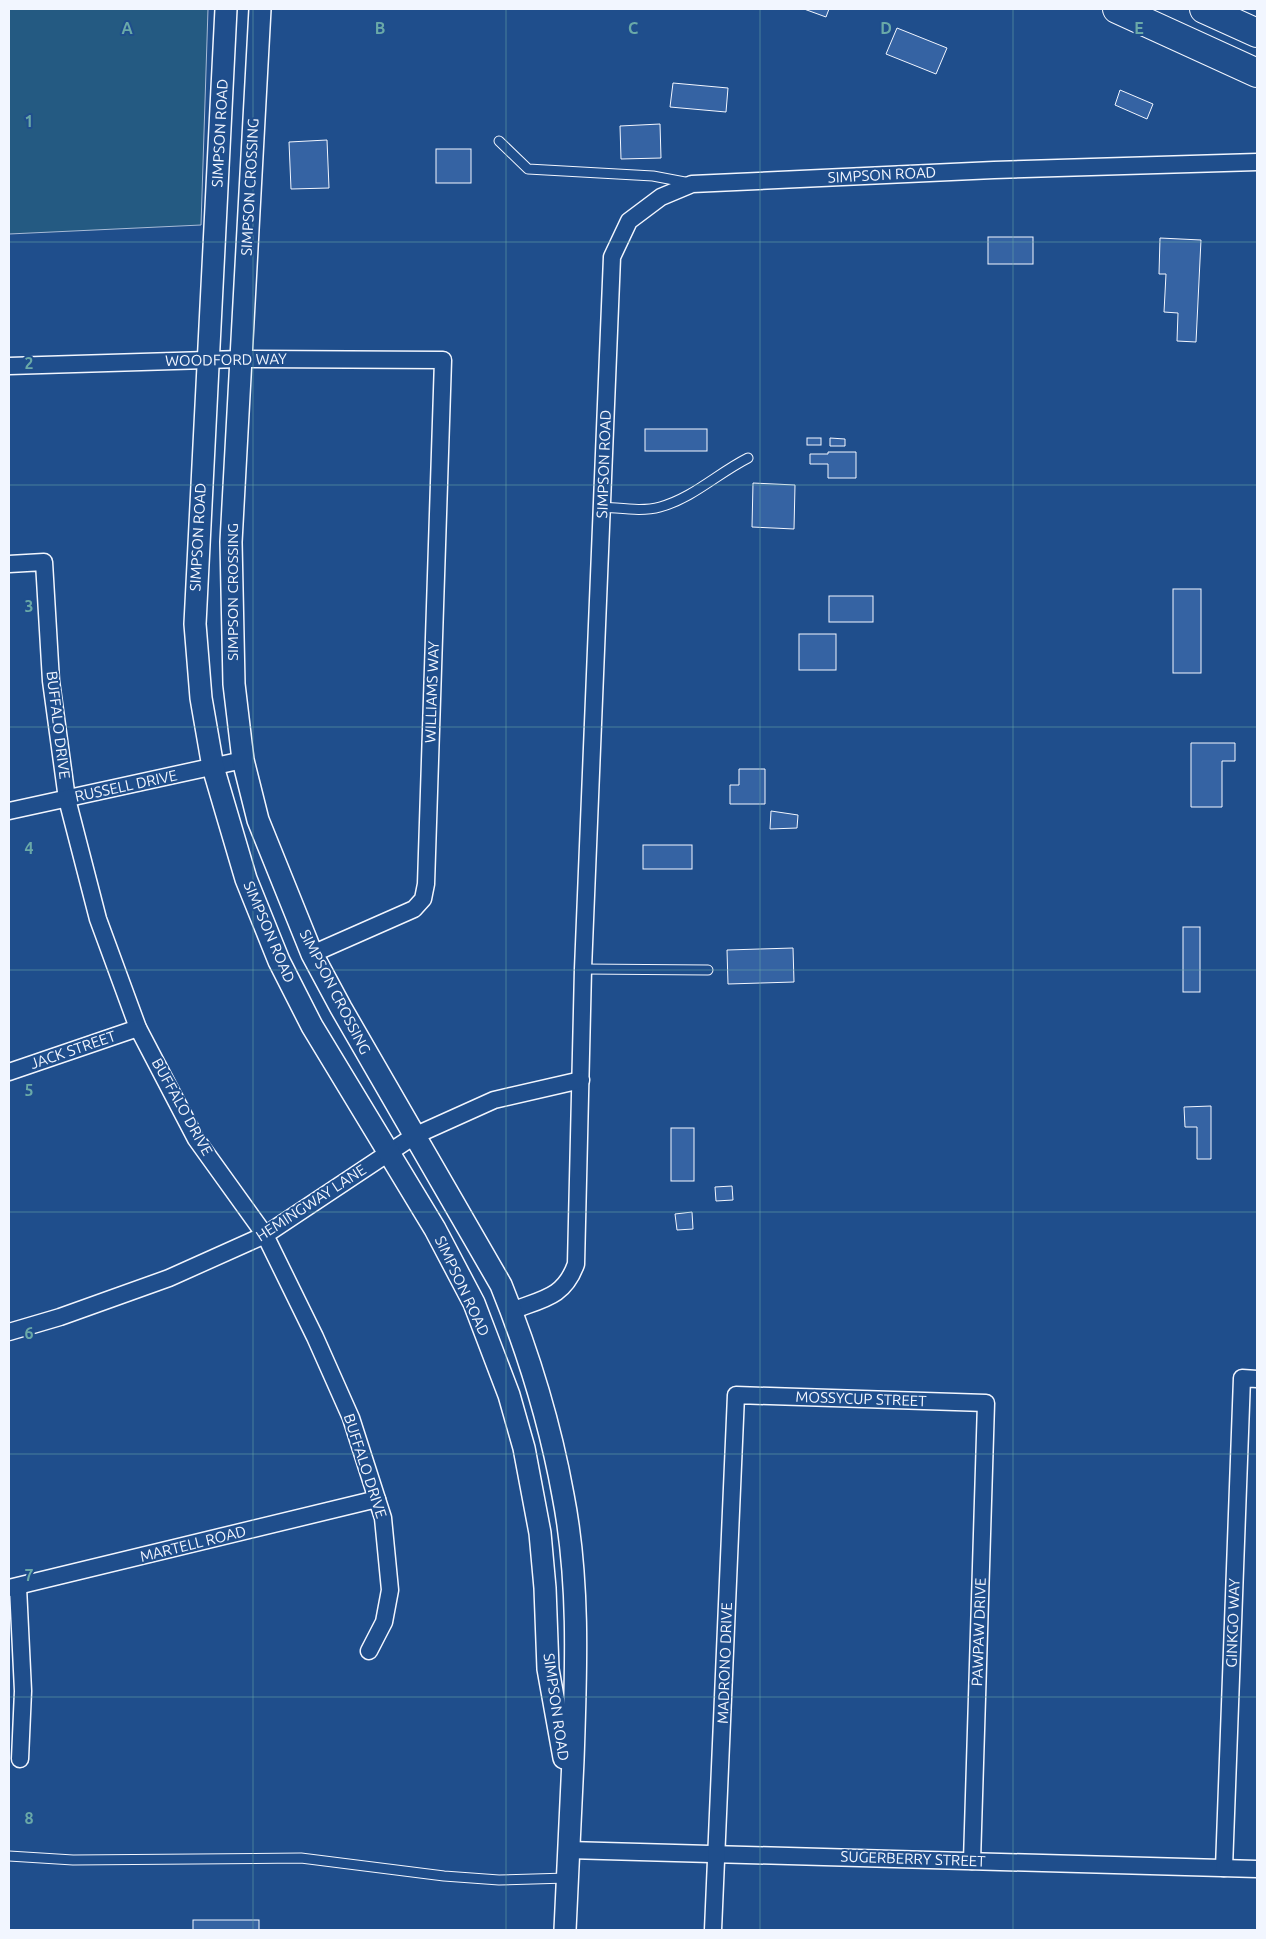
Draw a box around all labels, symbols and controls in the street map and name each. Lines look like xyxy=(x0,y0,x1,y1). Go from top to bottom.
text: A xyxy=(121,19,133,37)
text: B xyxy=(375,19,385,37)
text: C xyxy=(628,19,638,37)
text: D xyxy=(880,19,892,37)
text: E xyxy=(1134,19,1144,37)
street label: SIMPSON ROAD xyxy=(208,78,231,188)
text: 1 xyxy=(24,112,34,130)
street label: SIMPSON CROSSING xyxy=(237,118,262,256)
street label: SIMPSON ROAD xyxy=(827,163,937,186)
street label: WOODFORD WAY xyxy=(165,350,287,369)
text: 2 xyxy=(24,354,34,372)
street label: SIMPSON ROAD xyxy=(593,409,614,519)
street label: SIMPSON ROAD xyxy=(186,482,209,592)
street label: SIMPSON CROSSING xyxy=(224,523,241,661)
text: 3 xyxy=(24,597,34,615)
street label: WILLIAMS WAY xyxy=(421,640,442,743)
street label: BUFFALO DRIVE xyxy=(43,670,74,780)
street label: RUSSELL DRIVE xyxy=(73,766,179,805)
text: 4 xyxy=(24,839,34,857)
street label: SIMPSON ROAD xyxy=(240,879,298,985)
street label: SIMPSON CROSSING xyxy=(297,927,374,1057)
street label: JACK STREET xyxy=(28,1027,118,1072)
street label: BUFFALO DRIVE xyxy=(149,1055,216,1158)
text: 5 xyxy=(24,1081,34,1099)
street label: HEMINGWAY LANE xyxy=(253,1161,369,1245)
street label: SIMPSON ROAD xyxy=(432,1233,493,1339)
text: 6 xyxy=(24,1324,34,1342)
street label: MOSSYCUP STREET xyxy=(795,1388,927,1409)
street label: BUFFALO DRIVE xyxy=(341,1412,390,1520)
street label: MARTELL ROAD xyxy=(138,1522,248,1565)
text: 7 xyxy=(24,1566,34,1584)
street label: PAWPAW DRIVE xyxy=(968,1577,989,1687)
street label: GINKGO WAY xyxy=(1222,1578,1243,1668)
street label: MADRONO DRIVE xyxy=(714,1602,735,1724)
street label: SIMPSON ROAD xyxy=(541,1652,572,1762)
text: 8 xyxy=(24,1809,34,1827)
street label: SUGERBERRY STREET xyxy=(840,1847,986,1870)

